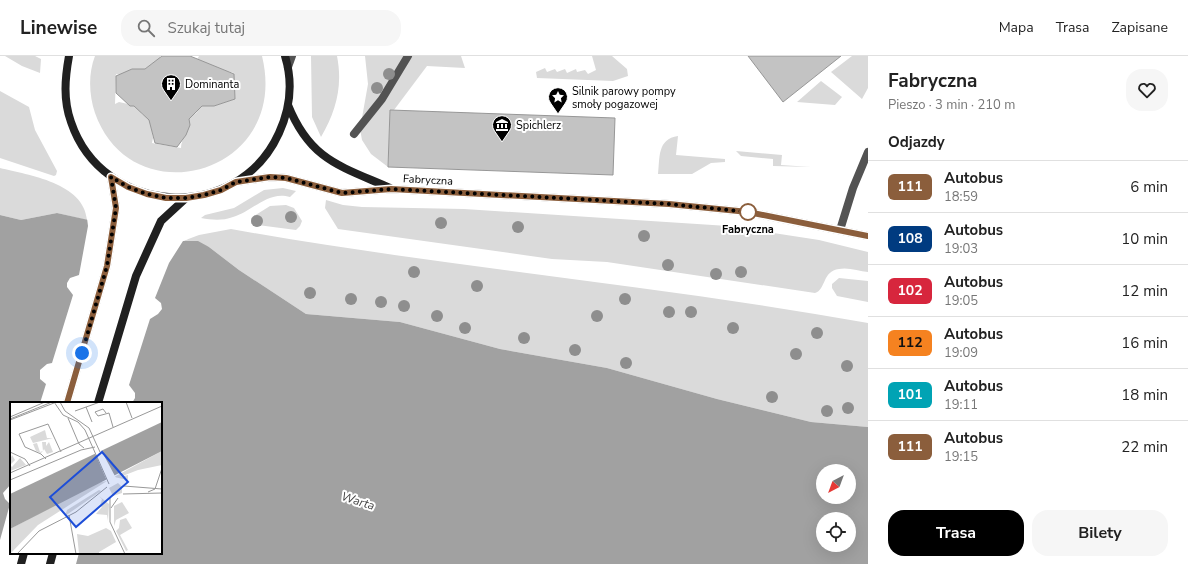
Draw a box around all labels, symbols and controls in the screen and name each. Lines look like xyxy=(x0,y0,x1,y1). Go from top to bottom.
search box xyxy=(121,10,401,46)
text: Linewise xyxy=(20,15,97,41)
icon: search xyxy=(135,17,157,39)
text: Szukaj tutaj xyxy=(167,18,245,38)
text: Mapa xyxy=(999,18,1034,37)
text: Trasa xyxy=(1056,18,1090,37)
text: Zapisane xyxy=(1112,18,1168,37)
text: Fabryczna xyxy=(888,68,977,94)
button: heart xyxy=(1126,69,1168,111)
building icon: Dominanta xyxy=(160,73,182,101)
place label: Dominanta xyxy=(185,77,239,92)
place label: Silnik parowy pompy smoły pogazowej xyxy=(572,84,676,112)
place icon: Silnik parowy pompy smoły pogazowej xyxy=(547,86,569,114)
text: Pieszo · 3 min · 210 m xyxy=(888,96,1015,114)
museum icon: Spichlerz xyxy=(491,114,513,142)
place label: Spichlerz xyxy=(516,118,561,133)
text: Odjazdy xyxy=(888,132,945,152)
text: Autobus xyxy=(944,168,1003,188)
street label: Fabryczna xyxy=(403,171,454,189)
text: 111 xyxy=(897,177,923,196)
text: 6 min xyxy=(1130,177,1168,197)
text: 18:59 xyxy=(944,188,978,206)
marker: Fabryczna xyxy=(739,203,757,221)
text: Autobus xyxy=(944,220,1003,240)
place label: Fabryczna xyxy=(722,222,774,237)
text: 108 xyxy=(897,229,923,248)
text: 10 min xyxy=(1121,229,1168,249)
text: 19:03 xyxy=(944,240,978,258)
text: Autobus xyxy=(944,272,1003,292)
text: 102 xyxy=(897,281,923,300)
text: 12 min xyxy=(1121,281,1168,301)
text: 19:05 xyxy=(944,292,978,310)
text: Autobus xyxy=(944,324,1003,344)
text: 112 xyxy=(897,333,923,352)
text: 16 min xyxy=(1121,333,1168,353)
your location xyxy=(72,343,92,363)
text: 19:09 xyxy=(944,344,978,362)
text: Autobus xyxy=(944,376,1003,396)
text: 101 xyxy=(897,385,923,404)
text: 18 min xyxy=(1121,385,1168,405)
text: 19:11 xyxy=(944,396,978,414)
inset map xyxy=(10,402,162,554)
text: Autobus xyxy=(944,428,1003,448)
text: 111 xyxy=(897,437,923,456)
text: 22 min xyxy=(1121,437,1168,457)
text: 19:15 xyxy=(944,448,978,466)
north arrow xyxy=(816,464,856,504)
map controls xyxy=(816,464,856,552)
water label: Warta xyxy=(339,488,377,514)
button: Trasa xyxy=(888,510,1024,556)
button: Bilety xyxy=(1032,510,1168,556)
button: locate xyxy=(816,512,856,552)

